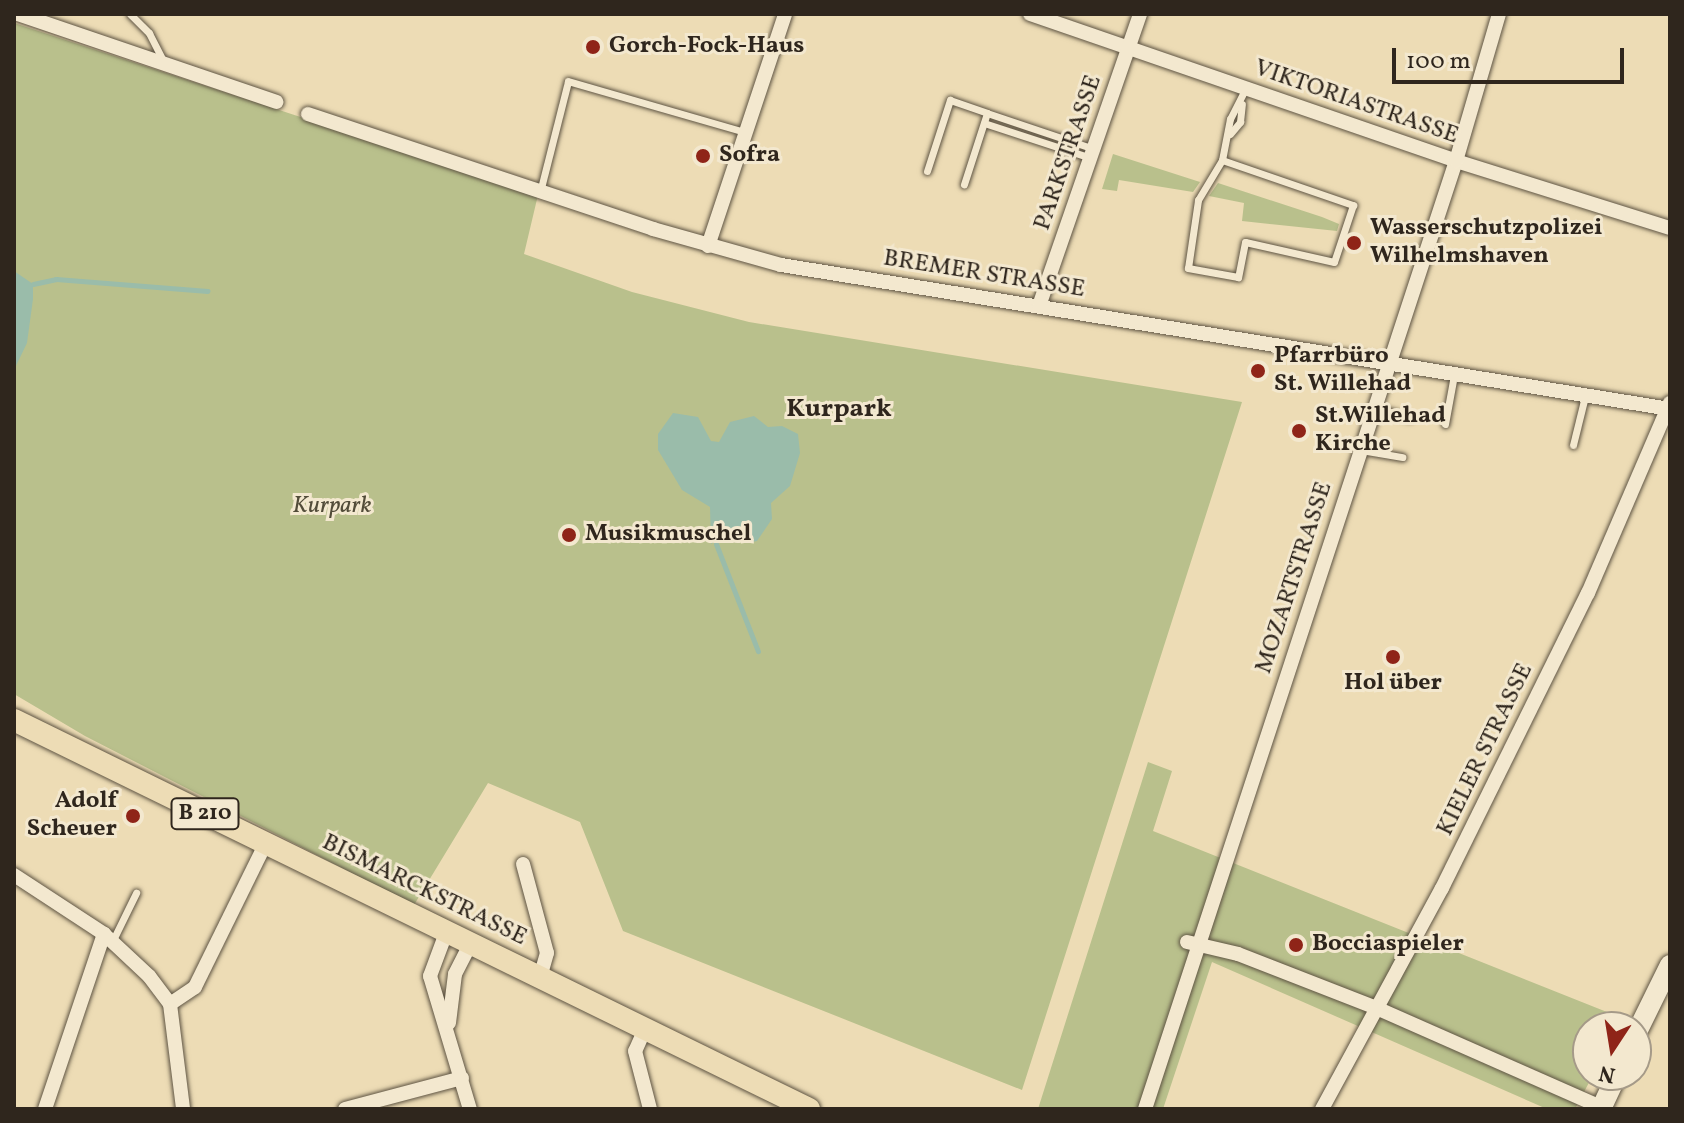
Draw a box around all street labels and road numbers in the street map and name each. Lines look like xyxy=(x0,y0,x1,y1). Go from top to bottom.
street label: VIKTORIASTRASSE xyxy=(1250,55,1462,151)
street label: PARKSTRASSE xyxy=(1029,72,1109,234)
street label: BREMER STRASSE xyxy=(881,245,1087,305)
street label: MOZARTSTRASSE xyxy=(1250,479,1340,677)
street label: KIELER STRASSE xyxy=(1432,659,1540,841)
road number: B 210 xyxy=(169,796,241,832)
street label: BISMARCKSTRASSE xyxy=(317,829,531,953)

